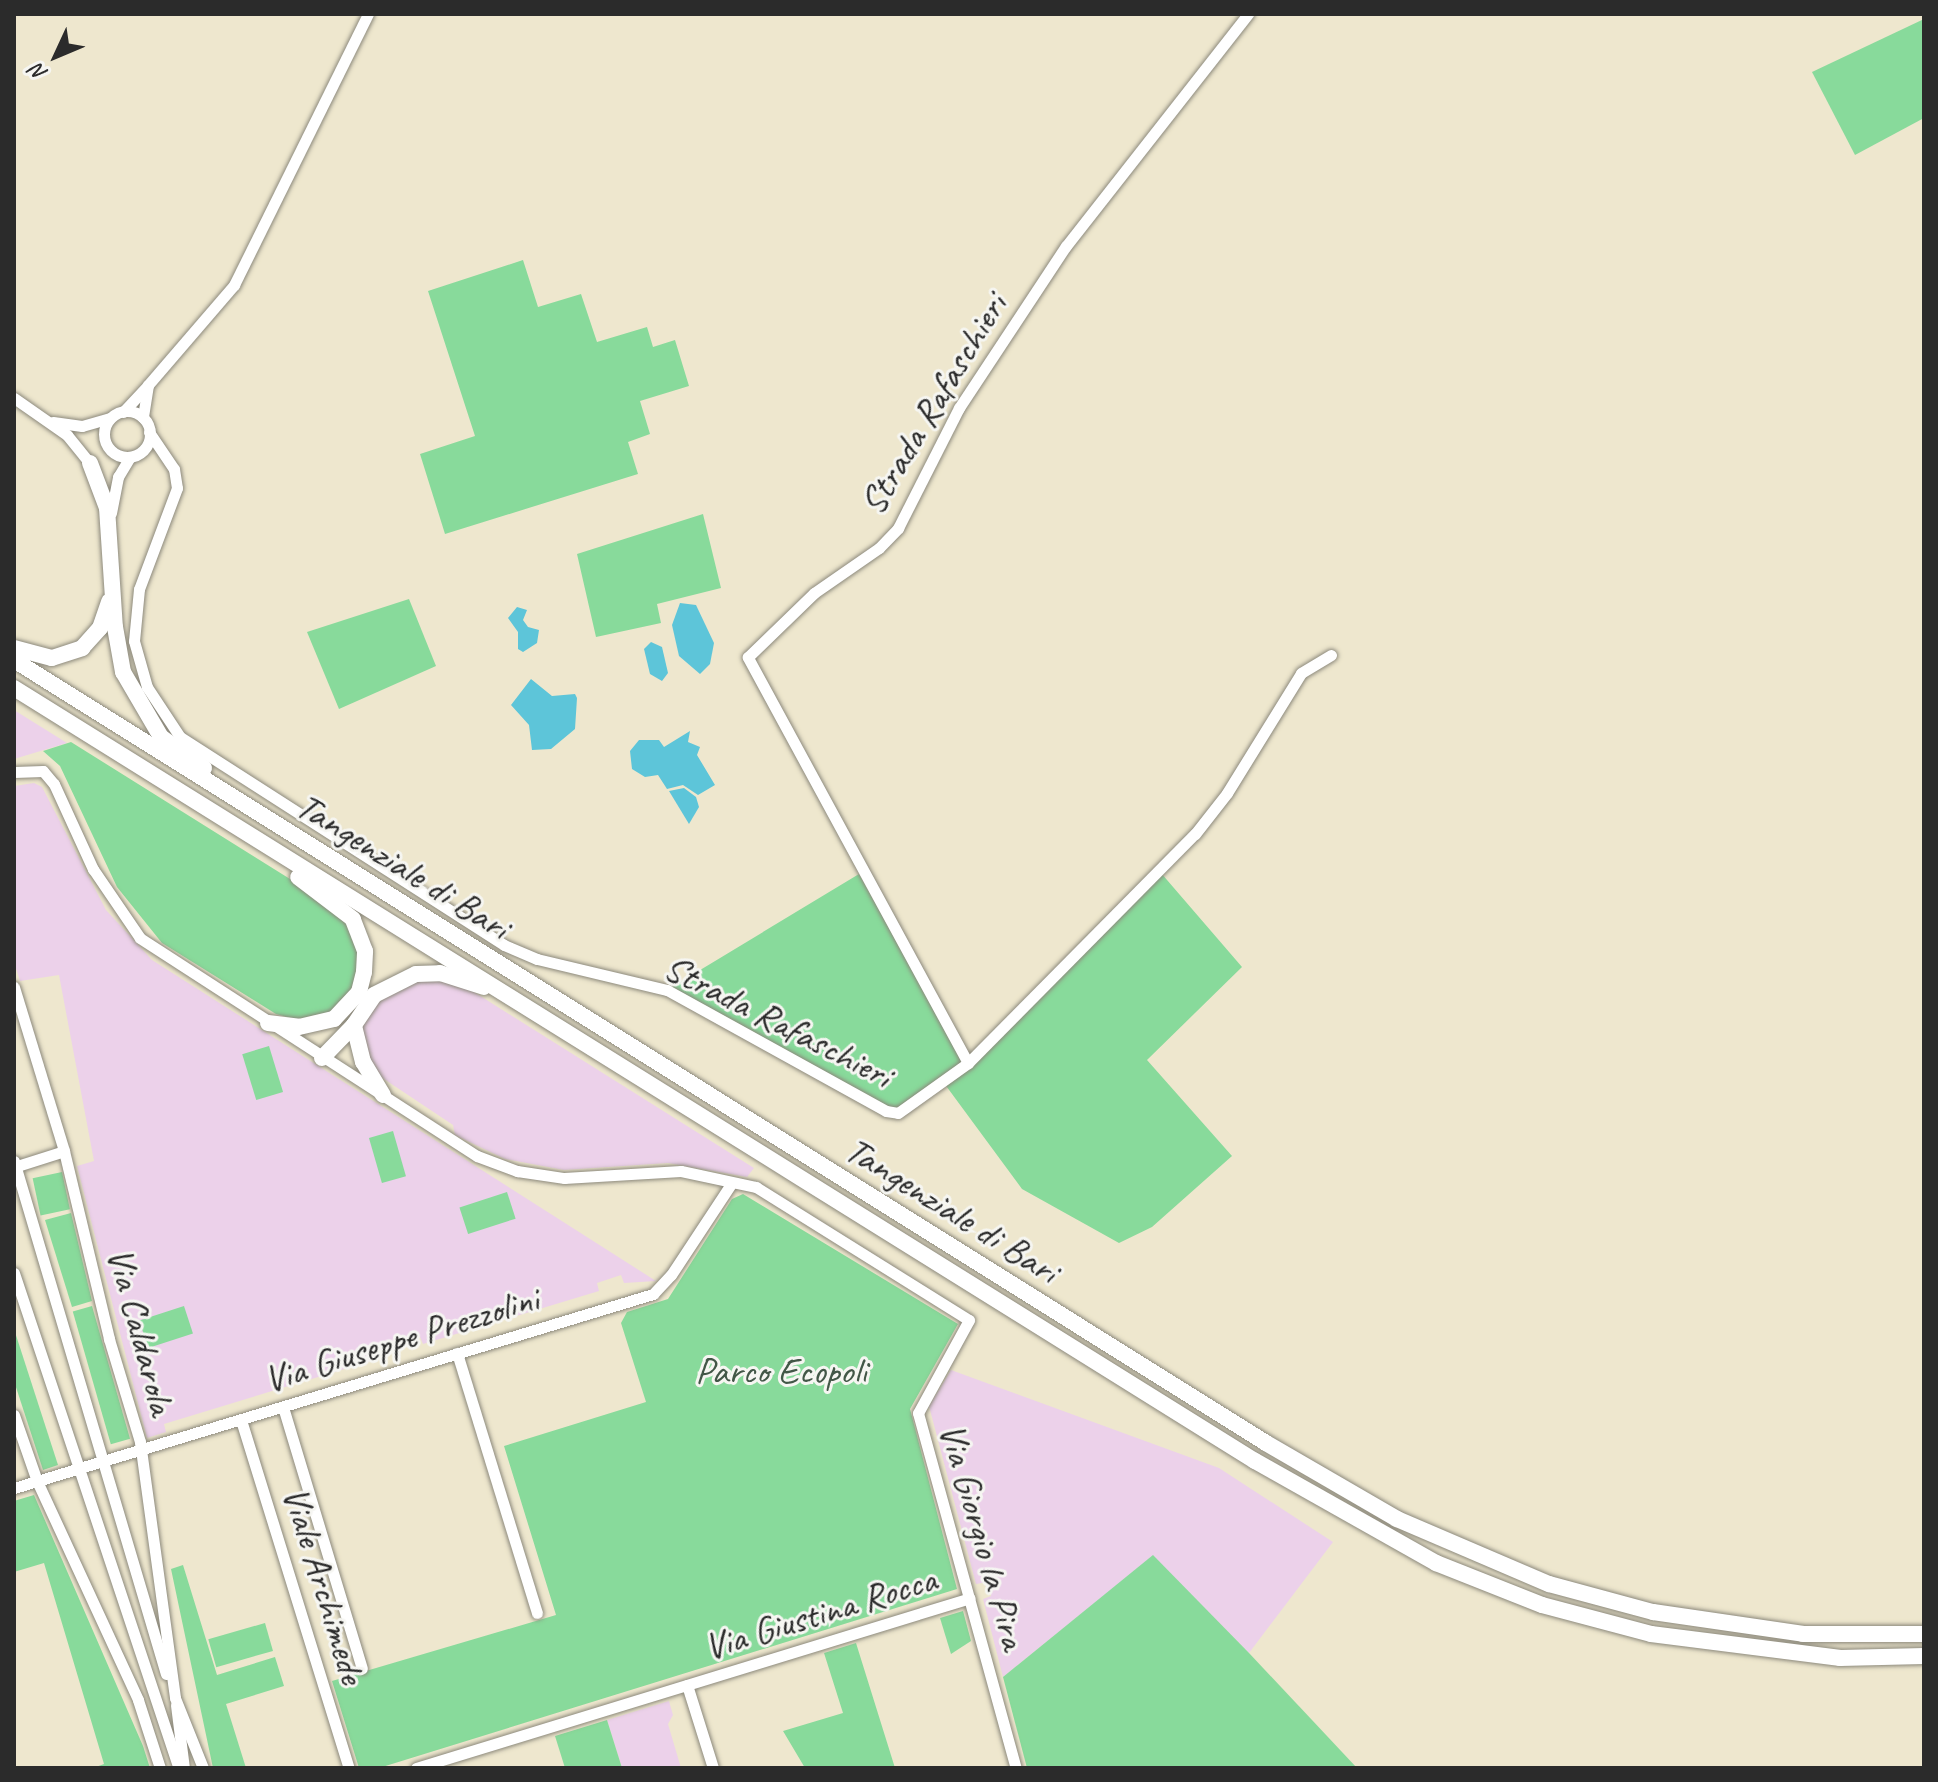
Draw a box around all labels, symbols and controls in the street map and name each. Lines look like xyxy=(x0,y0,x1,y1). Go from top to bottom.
north arrow xyxy=(16,16,96,96)
text: N xyxy=(24,58,54,87)
street label: Strada Rafaschieri xyxy=(849,285,1017,523)
street label: Tangenziale di Bari xyxy=(288,782,518,950)
street label: Strada Rafaschieri xyxy=(657,944,899,1098)
street label: Tangenziale di Bari xyxy=(837,1126,1067,1294)
street label: Via Caldarola xyxy=(97,1242,185,1420)
street label: Via Giuseppe Prezzolini xyxy=(258,1276,544,1402)
park label: Parco Ecopoli xyxy=(696,1348,866,1394)
street label: Via Giorgio la Pira xyxy=(929,1418,1037,1654)
street label: Viale Archimede xyxy=(273,1483,375,1687)
street label: Via Giustina Rocca xyxy=(698,1556,942,1670)

